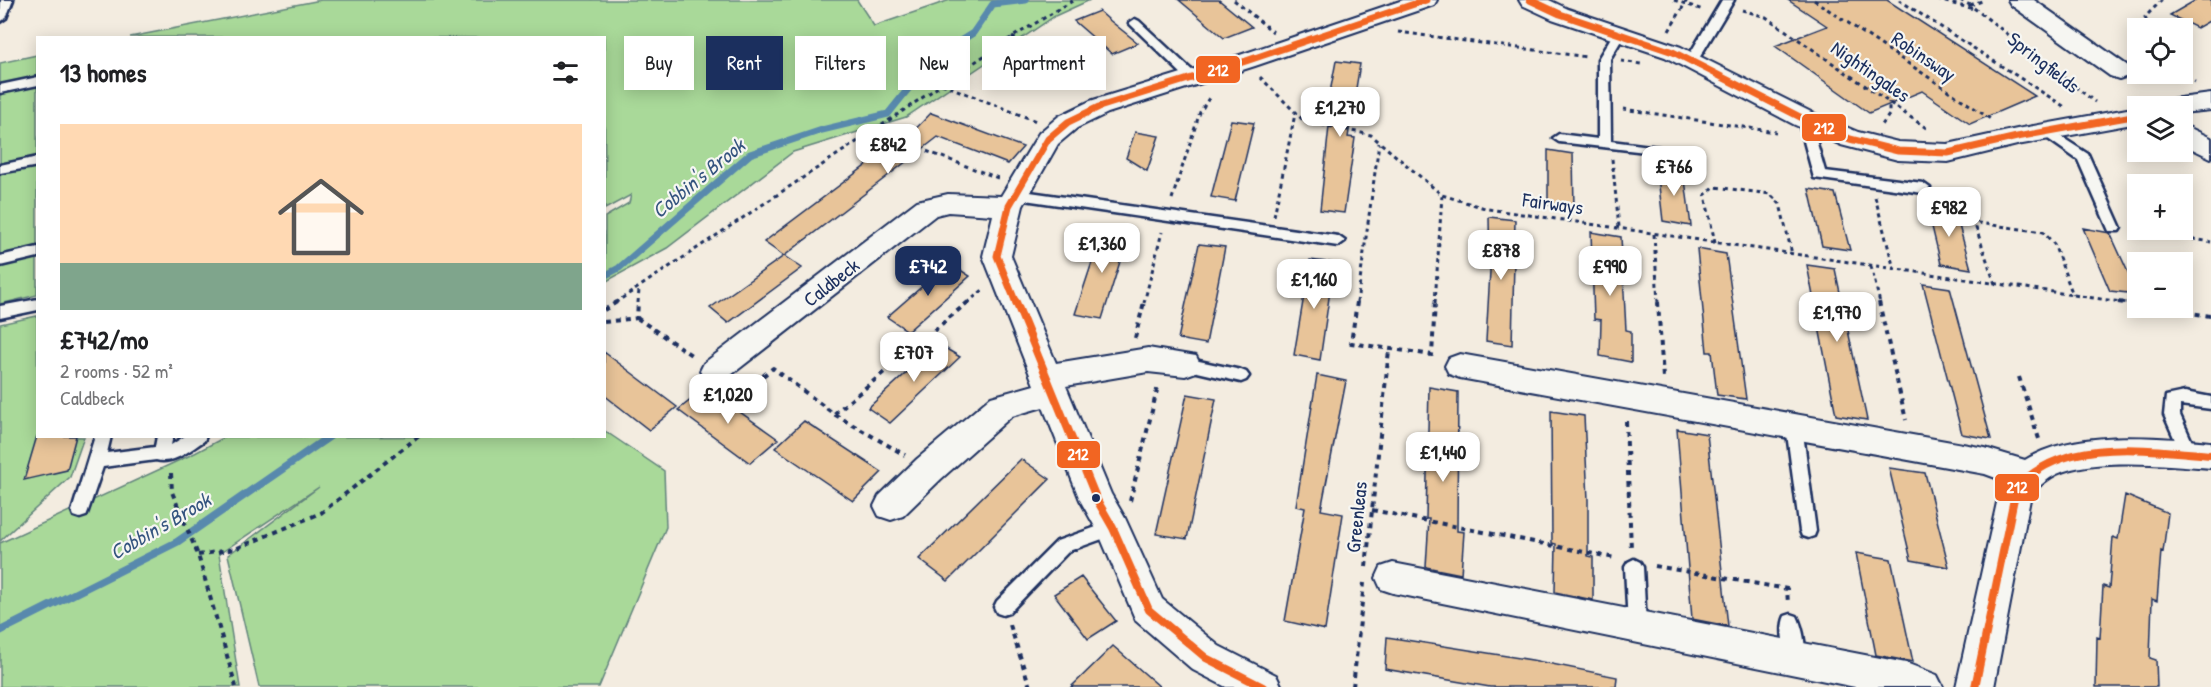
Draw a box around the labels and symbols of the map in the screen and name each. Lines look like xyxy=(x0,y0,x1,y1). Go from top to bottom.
street label: Robinsway xyxy=(1887,25,1961,87)
street label: Springfields xyxy=(2002,25,2086,99)
street label: Nightingales xyxy=(1826,34,1916,108)
line badge: 212 xyxy=(1195,55,1241,84)
text: 212 xyxy=(1208,59,1229,81)
pin: £1,270 xyxy=(1291,87,1389,138)
line badge: 212 xyxy=(1801,113,1847,142)
text: 212 xyxy=(1814,117,1835,139)
pin: £842 xyxy=(852,124,924,175)
water label: Cobbin's Brook xyxy=(645,130,752,225)
pin: £766 xyxy=(1638,146,1710,197)
street label: Fairways xyxy=(1520,185,1585,221)
pin: £982 xyxy=(1913,187,1985,238)
pin: £1,360 xyxy=(1053,223,1151,274)
pin: £878 xyxy=(1465,230,1537,281)
pin: £742 xyxy=(892,246,964,297)
pin: £990 xyxy=(1574,246,1646,297)
street label: Caldbeck xyxy=(797,252,865,312)
pin: £1,160 xyxy=(1265,259,1363,310)
pin: £1,970 xyxy=(1788,292,1886,343)
pin: £707 xyxy=(878,332,950,383)
pin: £1,020 xyxy=(679,374,777,425)
pin: £1,440 xyxy=(1394,432,1492,483)
line badge: 212 xyxy=(1056,440,1101,469)
text: 212 xyxy=(1068,443,1089,465)
line badge: 212 xyxy=(1994,473,2040,502)
text: 212 xyxy=(2007,476,2028,498)
street label: Greenleas xyxy=(1339,480,1373,554)
water label: Cobbin's Brook xyxy=(104,484,218,567)
unlabelled marker xyxy=(1090,492,1102,504)

